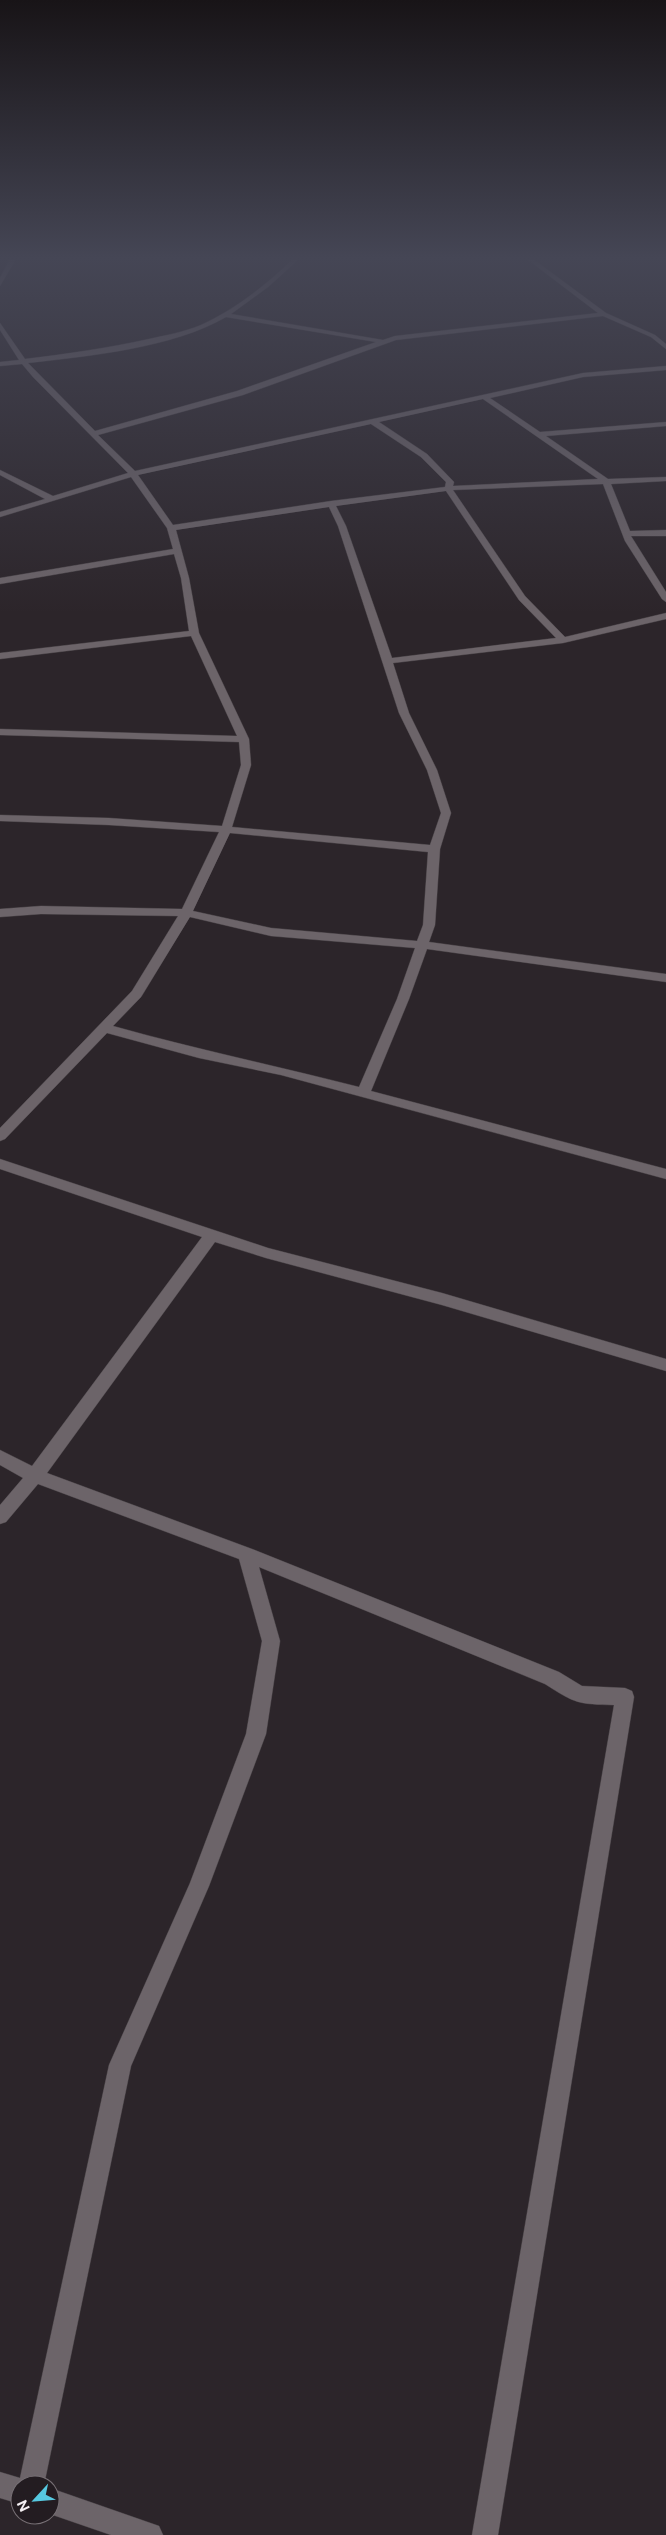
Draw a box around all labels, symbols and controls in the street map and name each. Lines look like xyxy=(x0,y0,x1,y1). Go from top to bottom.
north arrow xyxy=(10,2475,60,2525)
text: N xyxy=(14,2497,33,2514)

